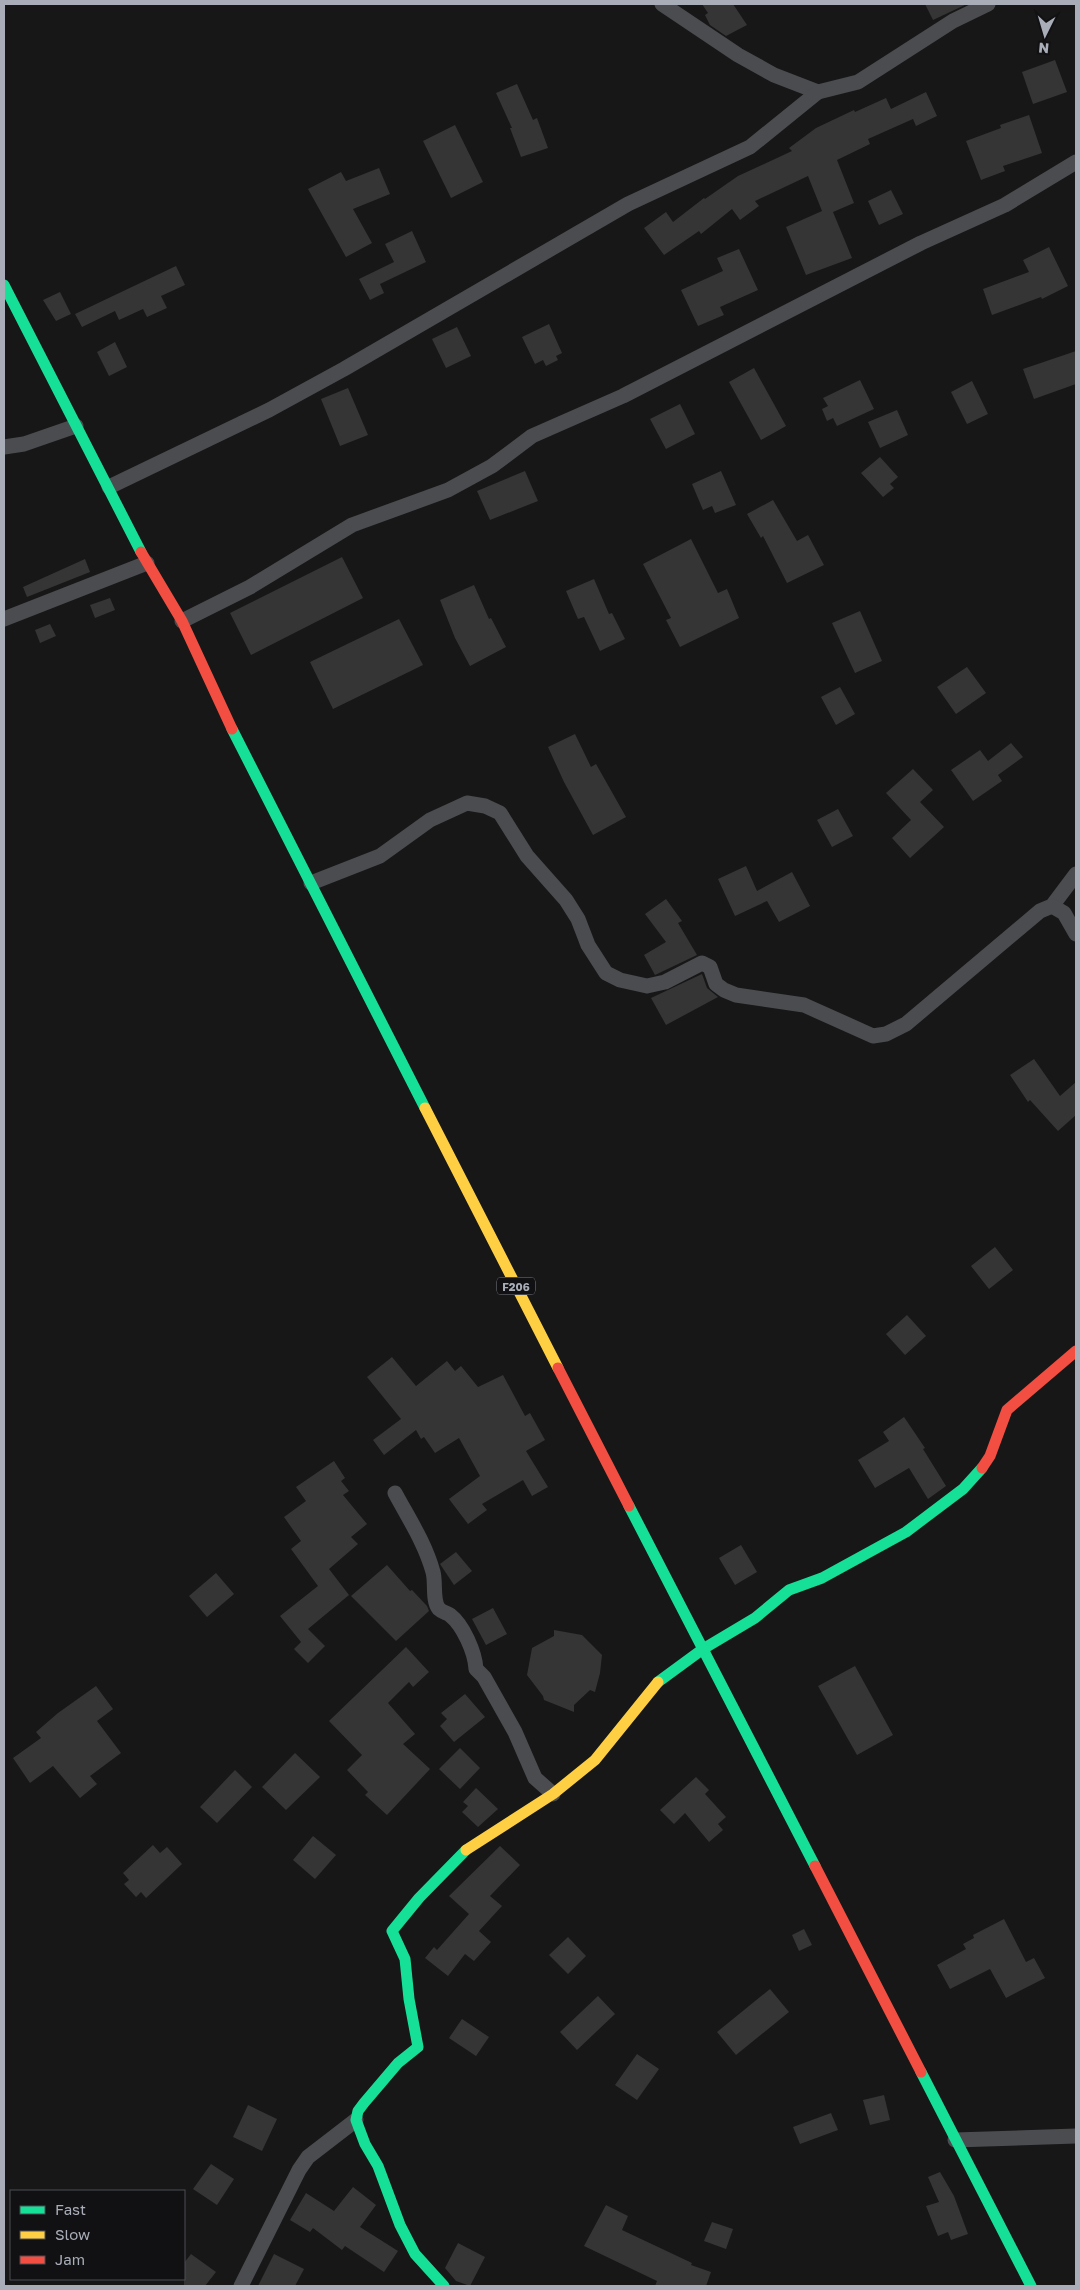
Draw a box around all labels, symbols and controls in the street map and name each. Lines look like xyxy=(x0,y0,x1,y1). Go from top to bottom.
north arrow xyxy=(1020,10,1070,60)
text: N xyxy=(1038,40,1050,57)
road number: F206 xyxy=(497,1278,535,1294)
legend xyxy=(10,2190,185,2280)
text: Fast xyxy=(55,2200,86,2218)
text: Slow xyxy=(55,2225,90,2243)
text: Jam xyxy=(55,2250,85,2268)

